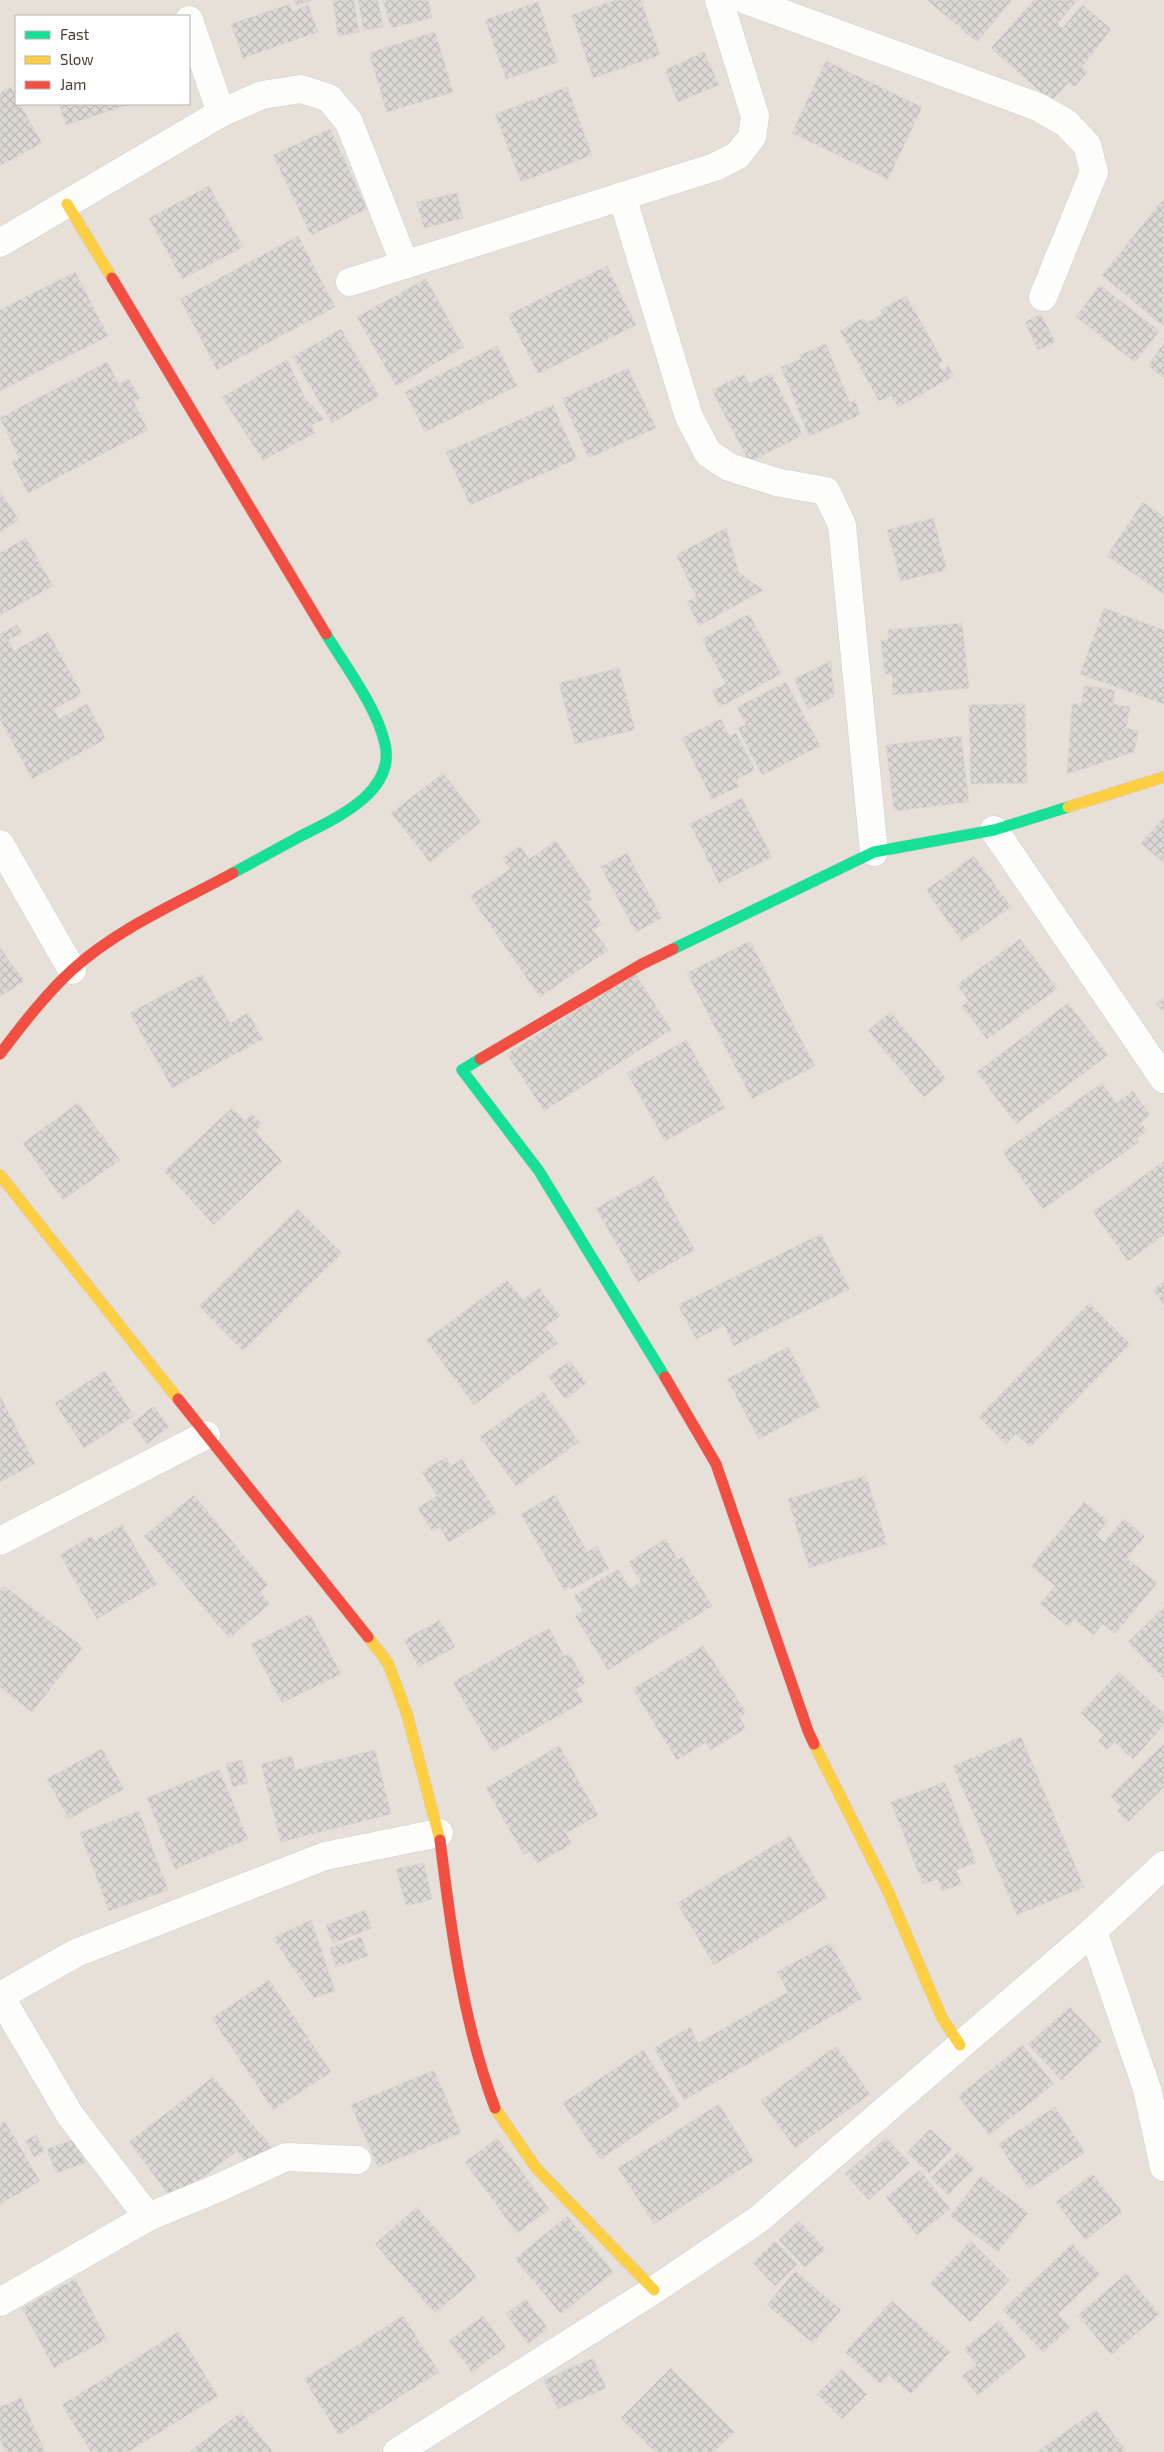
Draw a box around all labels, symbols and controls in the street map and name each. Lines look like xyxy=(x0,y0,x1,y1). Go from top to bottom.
legend xyxy=(15,15,190,105)
text: Fast xyxy=(60,25,90,43)
text: Slow xyxy=(60,50,94,68)
text: Jam xyxy=(60,75,86,93)

